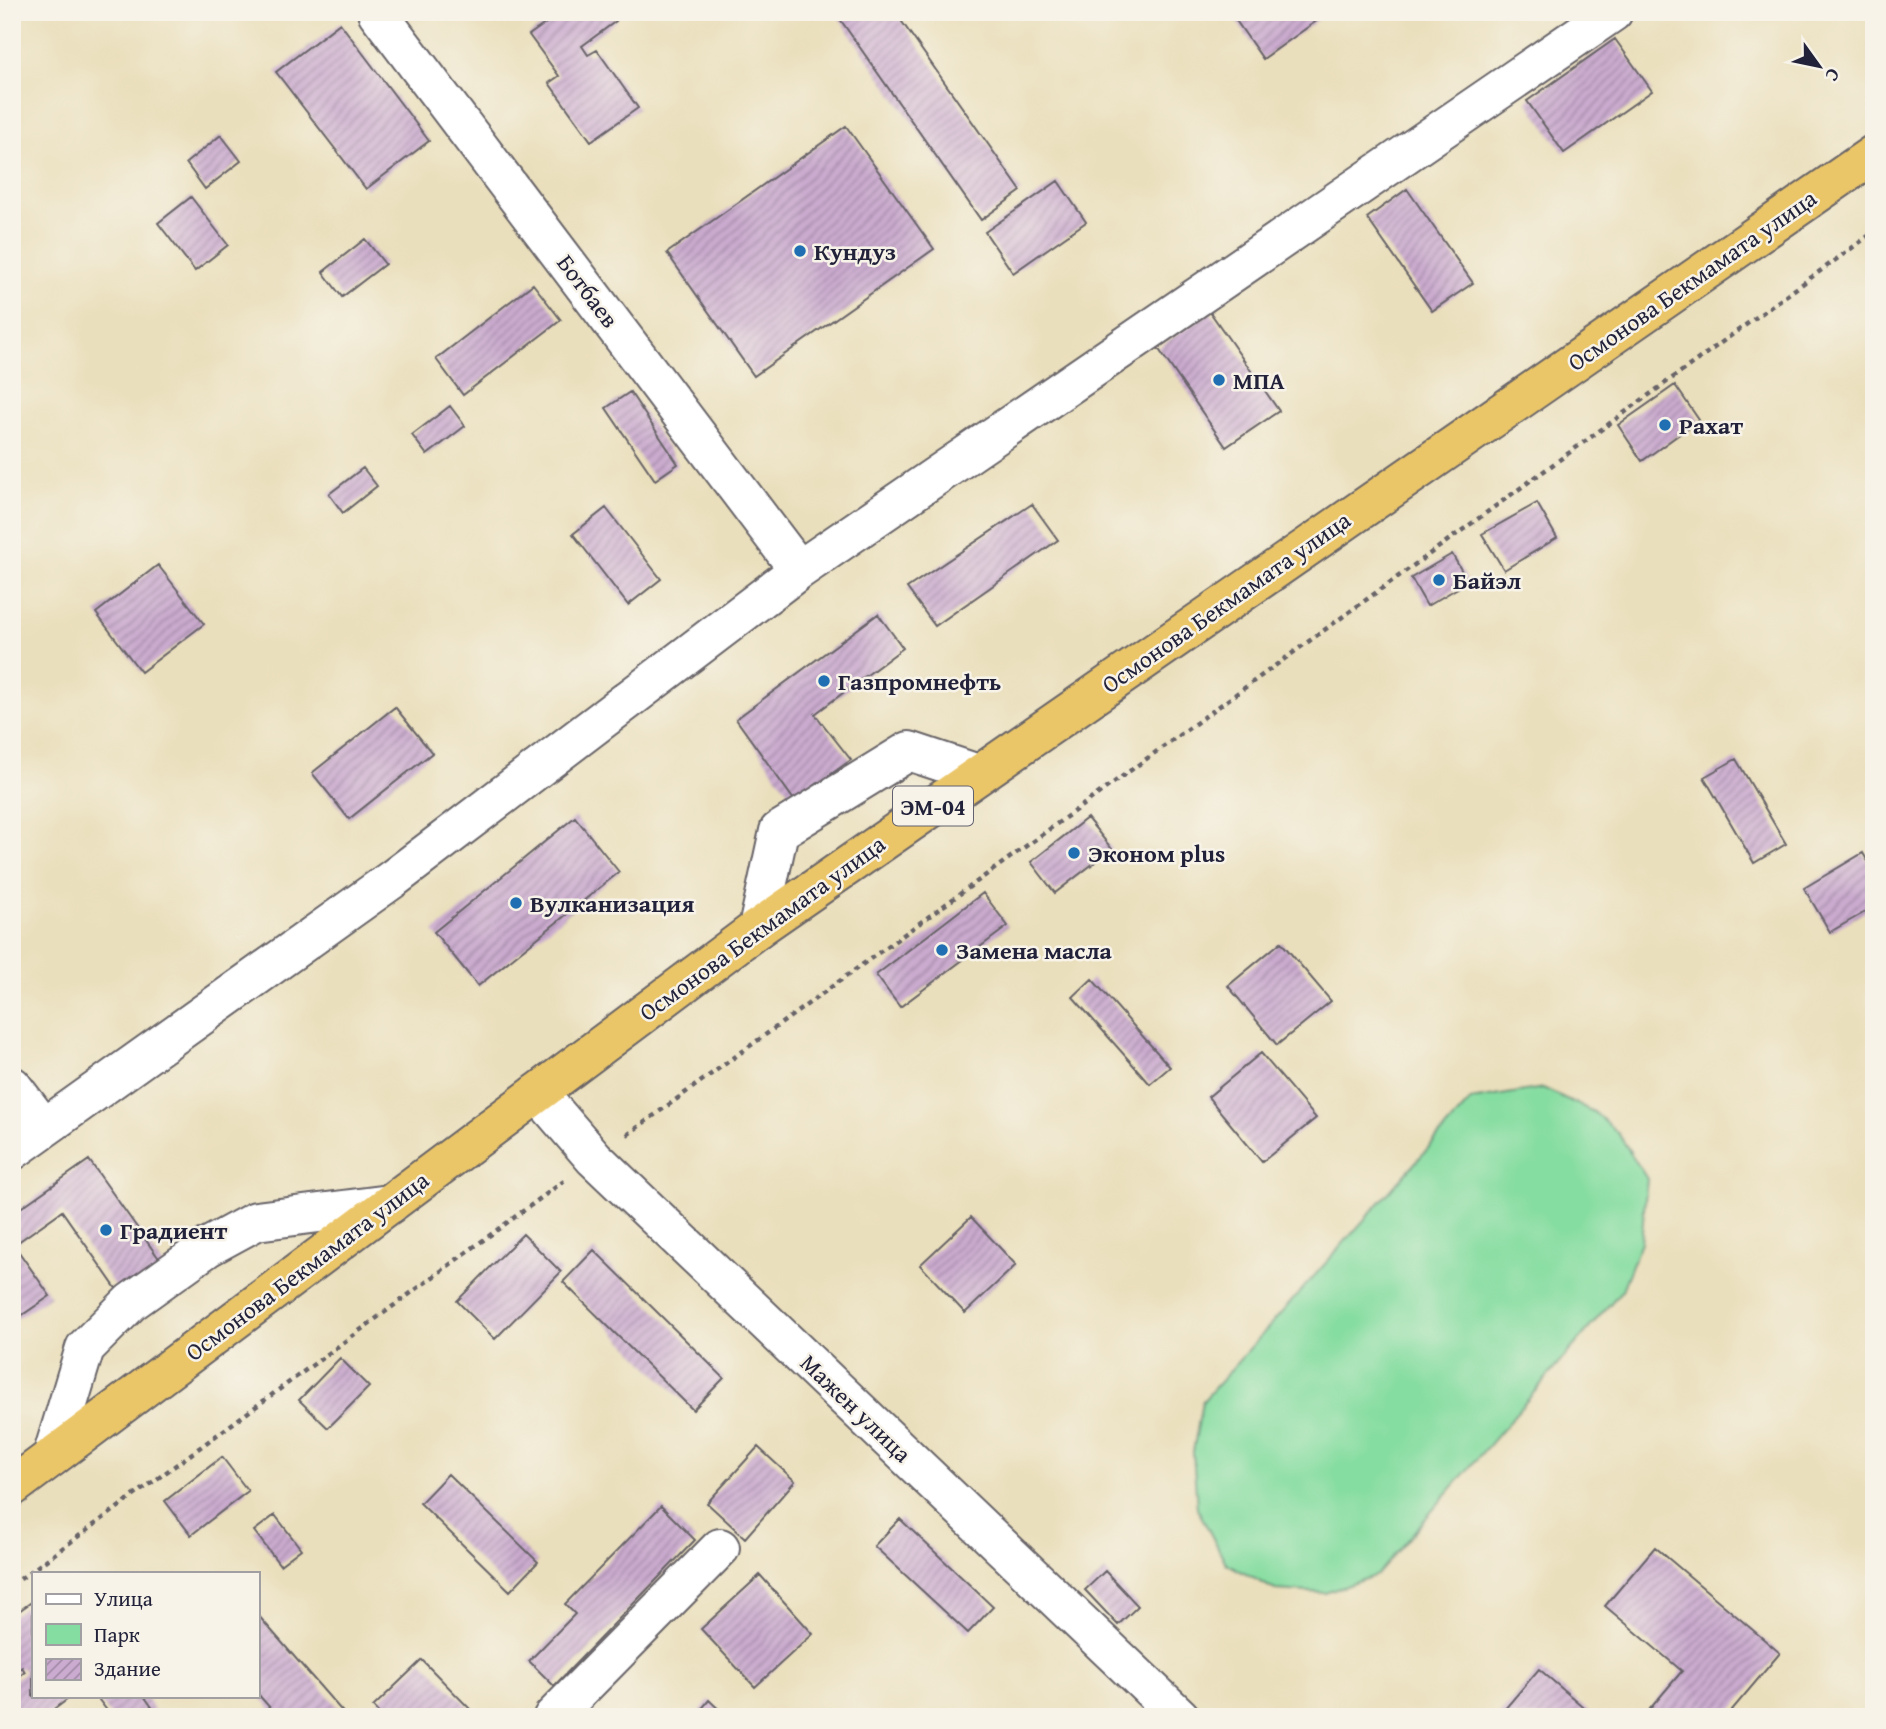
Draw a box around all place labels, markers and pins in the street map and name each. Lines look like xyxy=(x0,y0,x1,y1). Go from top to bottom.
place label: Кундуз xyxy=(814,234,896,269)
marker: Кундуз xyxy=(792,243,808,259)
place label: МПА xyxy=(1233,363,1285,398)
marker: МПА xyxy=(1211,372,1227,388)
place label: Рахат xyxy=(1679,408,1743,443)
marker: Рахат xyxy=(1657,417,1673,433)
place label: Байэл xyxy=(1453,563,1521,598)
marker: Байэл xyxy=(1431,572,1447,588)
place label: Газпромнефть xyxy=(838,664,1001,699)
marker: Газпромнефть xyxy=(816,673,832,689)
place label: Эконом plus xyxy=(1088,836,1225,871)
marker: Эконом plus xyxy=(1066,845,1082,861)
place label: Вулканизация xyxy=(530,886,694,921)
marker: Вулканизация xyxy=(508,895,524,911)
place label: Замена масла xyxy=(956,933,1113,968)
marker: Замена масла xyxy=(934,942,950,958)
place label: Градиент xyxy=(120,1213,228,1248)
marker: Градиент xyxy=(98,1222,114,1238)

